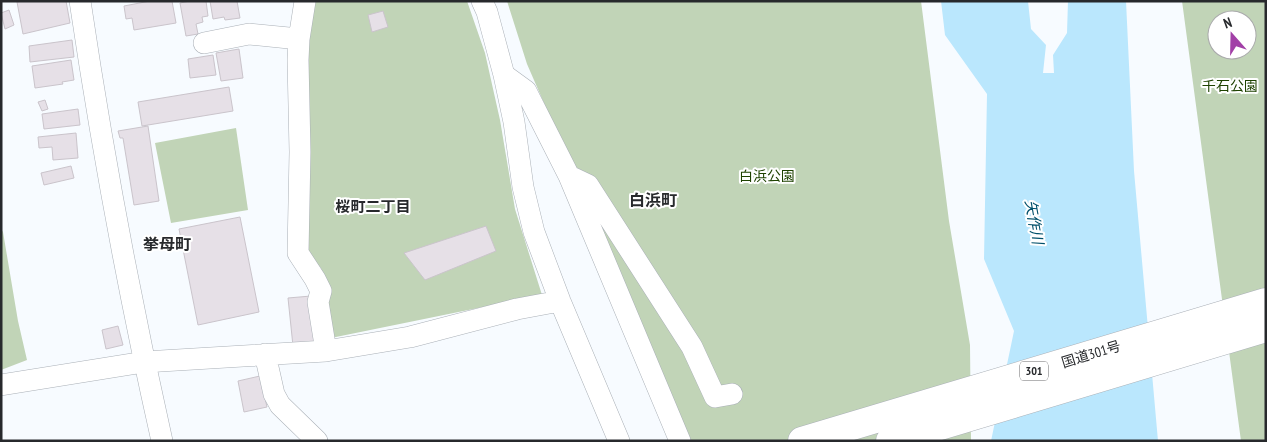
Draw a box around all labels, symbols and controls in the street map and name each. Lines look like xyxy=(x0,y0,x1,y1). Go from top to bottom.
north arrow xyxy=(1207,10,1257,60)
text: N xyxy=(1221,13,1234,33)
park label: 千石公園 xyxy=(1202,77,1258,95)
park label: 白浜公園 xyxy=(739,167,795,185)
district label: 白浜町 xyxy=(629,190,677,210)
district label: 桜町二丁目 xyxy=(335,197,411,216)
water label: 矢作川 xyxy=(1021,198,1048,248)
district label: 挙母町 xyxy=(143,234,191,254)
street label: 国道301号 xyxy=(1059,336,1123,372)
road number: 301 xyxy=(1020,362,1048,381)

